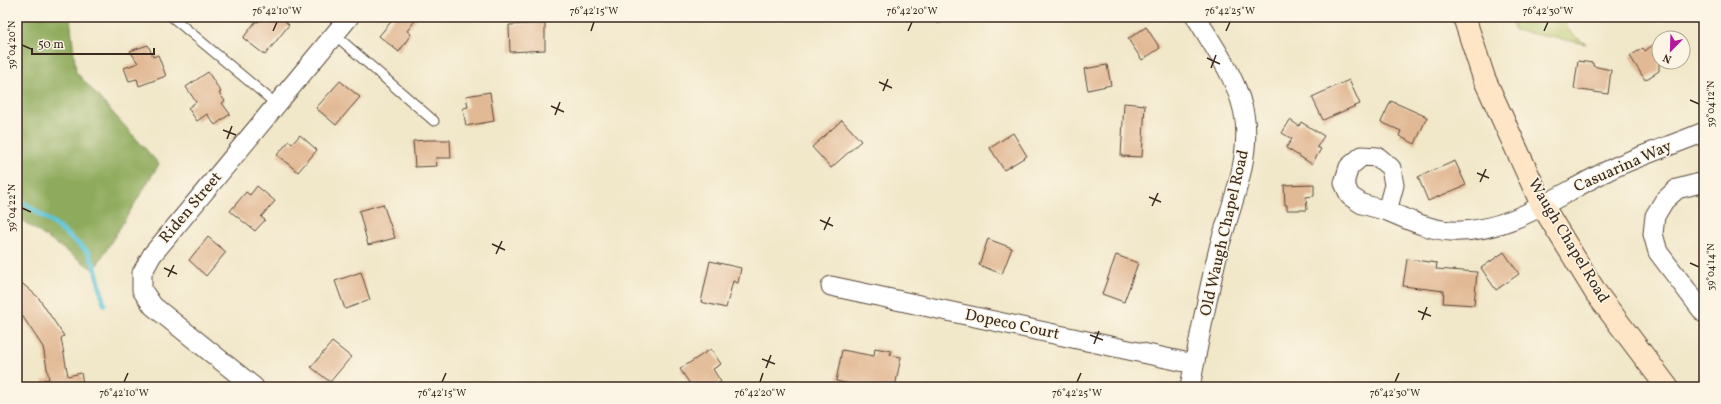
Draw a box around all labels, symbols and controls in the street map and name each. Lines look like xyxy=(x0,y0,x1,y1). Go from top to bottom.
text: 76°42'10"W xyxy=(252,4,302,18)
text: 76°42'15"W xyxy=(570,4,618,18)
text: 76°42'20"W xyxy=(887,4,937,18)
text: 76°42'25"W xyxy=(1205,4,1255,18)
text: 76°42'30"W xyxy=(1523,4,1573,18)
text: 39°04'20"N xyxy=(5,20,19,69)
scale bar xyxy=(32,30,154,56)
north arrow xyxy=(1651,30,1691,70)
text: 50 m xyxy=(38,37,64,53)
text: N xyxy=(1661,49,1674,66)
text: 39°04'12"N xyxy=(1704,80,1718,127)
street label: Casuarina Way xyxy=(1571,135,1676,198)
street label: Old Waugh Chapel Road xyxy=(1195,148,1255,318)
street label: Riden Street xyxy=(155,167,228,248)
street label: Waugh Chapel Road xyxy=(1522,175,1614,307)
text: 39°04'22"N xyxy=(5,183,19,232)
text: 39°04'14"N xyxy=(1704,243,1718,291)
street label: Dopeco Court xyxy=(963,304,1062,346)
text: 76°42'10"W xyxy=(99,386,149,400)
text: 76°42'15"W xyxy=(418,386,466,400)
text: 76°42'20"W xyxy=(735,386,785,400)
text: 76°42'25"W xyxy=(1052,386,1102,400)
text: 76°42'30"W xyxy=(1370,386,1420,400)

